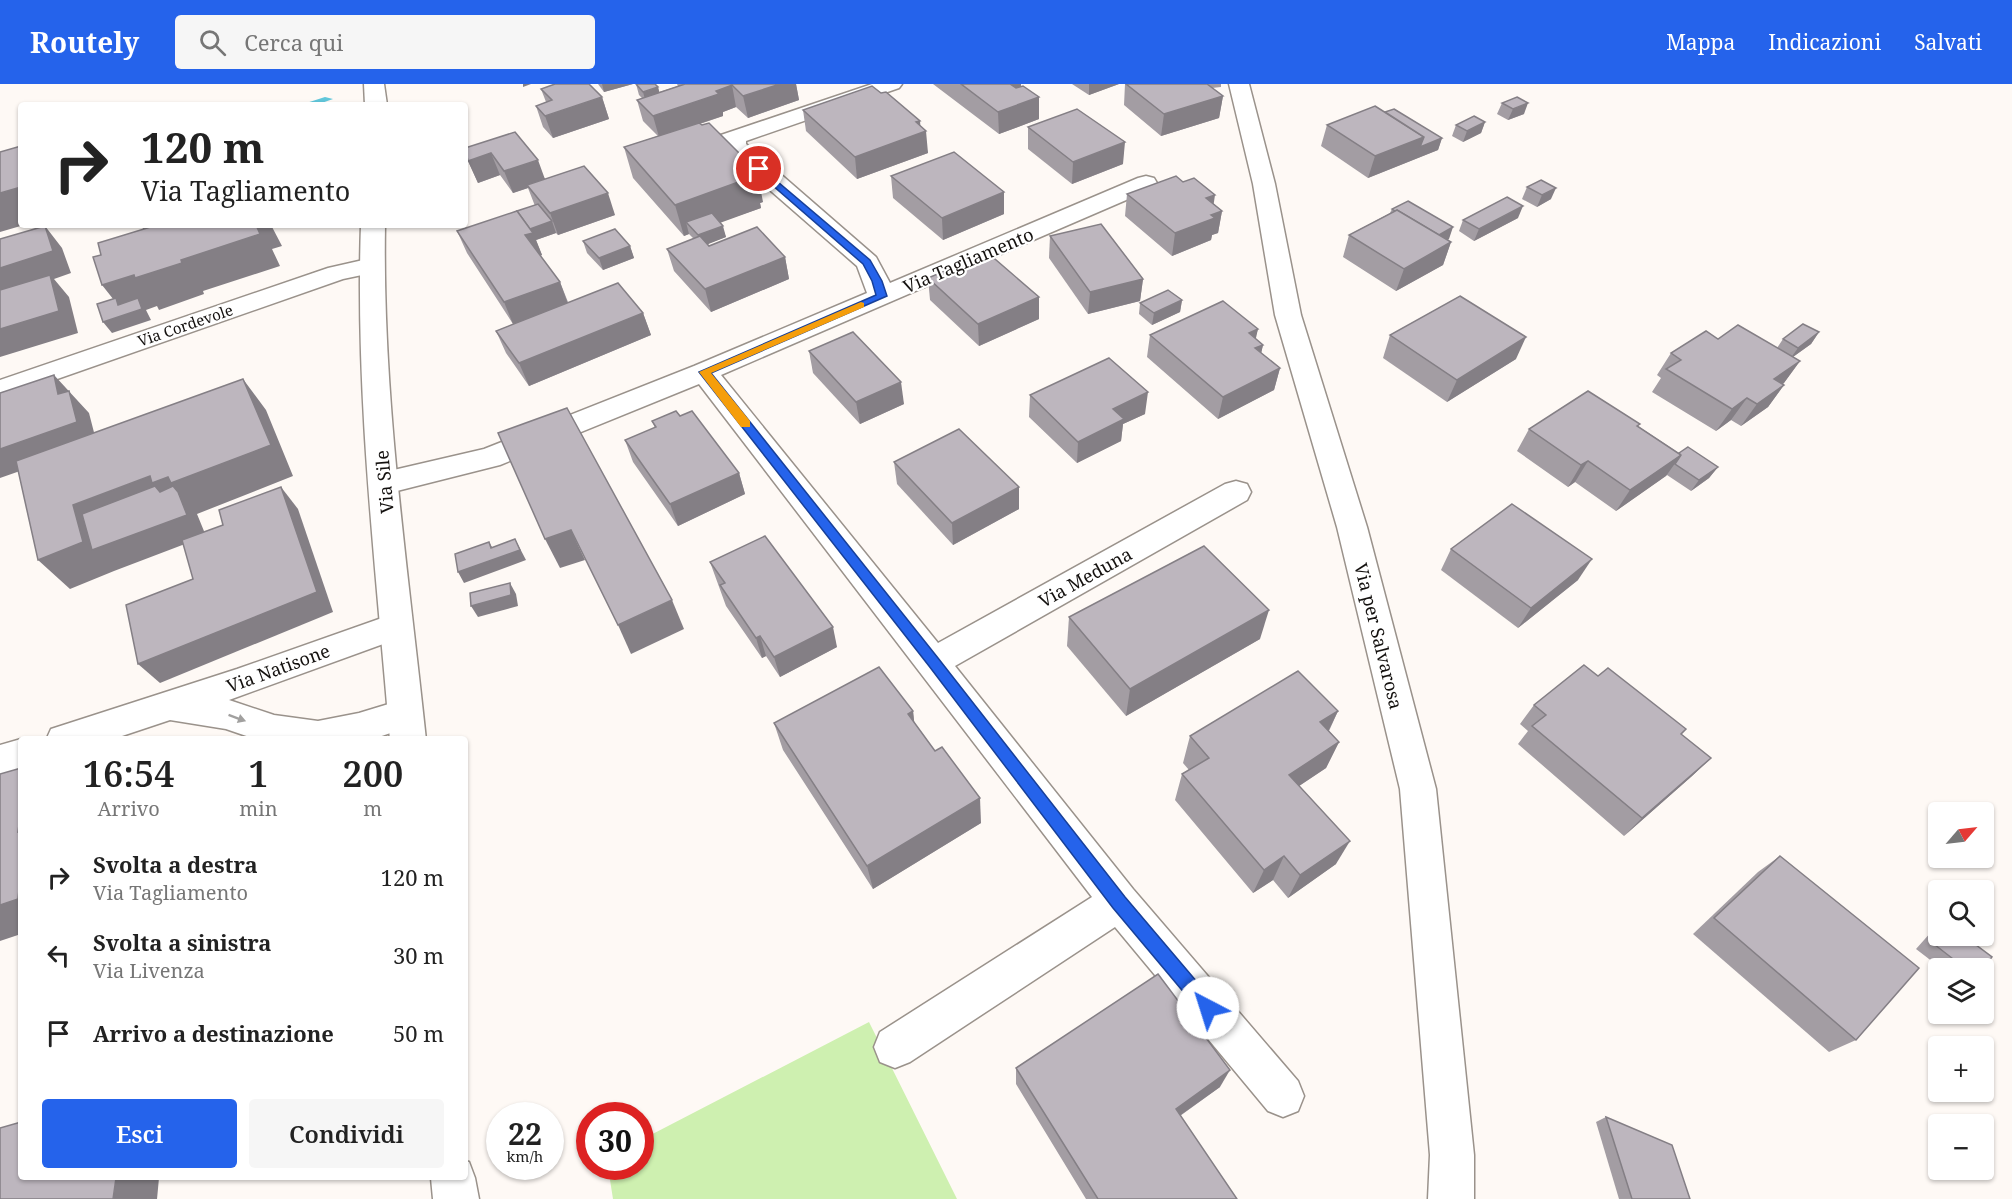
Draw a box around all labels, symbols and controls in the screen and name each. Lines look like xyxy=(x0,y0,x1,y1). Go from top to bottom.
search box xyxy=(175,15,595,69)
text: Routely xyxy=(30,23,139,61)
icon: search xyxy=(196,26,229,59)
text: Cerca qui xyxy=(244,27,343,57)
text: Mappa xyxy=(1666,28,1735,56)
text: Indicazioni xyxy=(1768,28,1881,56)
text: Salvati xyxy=(1914,28,1982,56)
text: 120 m xyxy=(141,118,265,175)
icon: right xyxy=(42,126,120,204)
pin xyxy=(733,143,784,194)
icon: arrive xyxy=(742,152,775,185)
text: Via Tagliamento xyxy=(141,172,350,209)
street label: Via Tagliamento xyxy=(899,222,1037,298)
street label: Via Cordevole xyxy=(135,299,235,351)
street label: Via Sile xyxy=(369,449,399,515)
street label: Via Meduna xyxy=(1034,541,1136,613)
street label: Via per Salvarosa xyxy=(1349,560,1409,712)
street label: Via Natisone xyxy=(223,638,333,698)
one-way arrow xyxy=(228,713,246,723)
text: 16:54 xyxy=(83,749,175,798)
text: 1 xyxy=(248,749,269,798)
text: 200 xyxy=(342,749,403,798)
text: Arrivo xyxy=(97,795,160,822)
text: min xyxy=(239,795,278,822)
text: m xyxy=(363,795,382,822)
north arrow xyxy=(1928,802,1994,868)
map controls xyxy=(1928,802,1994,1180)
text: Svolta a destra xyxy=(93,849,258,879)
icon: right xyxy=(42,861,75,894)
text: 120 m xyxy=(381,862,444,892)
text: Via Tagliamento xyxy=(93,879,248,906)
button: search xyxy=(1928,880,1994,946)
text: Svolta a sinistra xyxy=(93,927,272,957)
icon: left xyxy=(42,939,75,972)
text: 30 m xyxy=(393,940,444,970)
text: Via Livenza xyxy=(93,957,205,984)
button: layers xyxy=(1928,958,1994,1024)
position arrow xyxy=(1176,976,1240,1040)
icon: arrive xyxy=(42,1017,75,1050)
text: Arrivo a destinazione xyxy=(93,1018,334,1048)
text: 50 m xyxy=(393,1018,444,1048)
button: + xyxy=(1928,1036,1994,1102)
button: Esci xyxy=(42,1099,237,1168)
button: Condividi xyxy=(249,1099,444,1168)
speed limit sign: 30 xyxy=(576,1102,654,1180)
text: 22 xyxy=(508,1113,542,1154)
button: − xyxy=(1928,1114,1994,1180)
text: km/h xyxy=(507,1146,543,1166)

